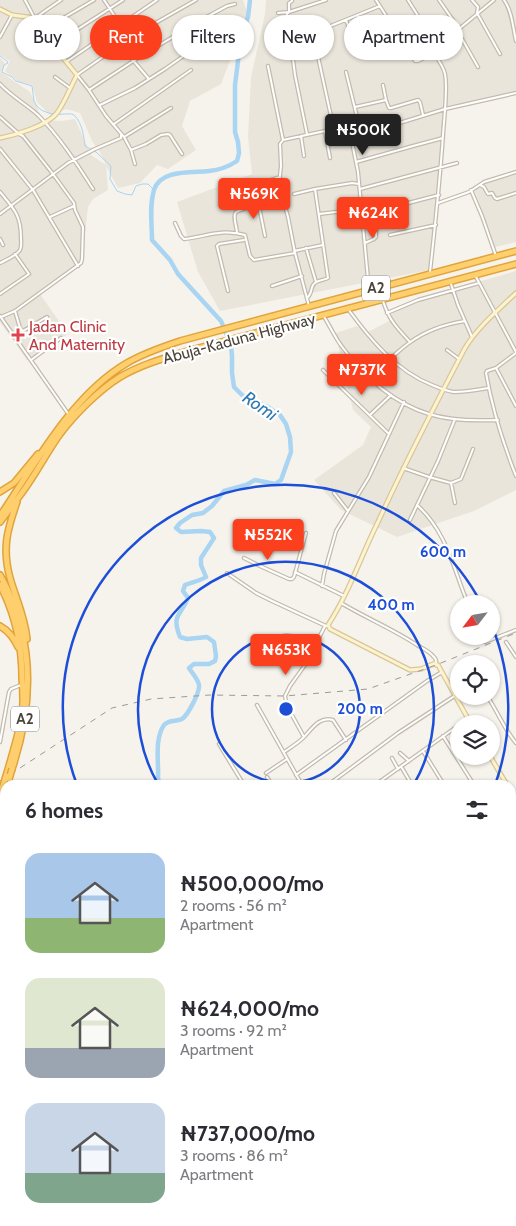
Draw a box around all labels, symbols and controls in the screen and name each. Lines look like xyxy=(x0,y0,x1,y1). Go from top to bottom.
chip: Buy xyxy=(15,15,80,60)
chip: Rent xyxy=(90,15,162,60)
chip: Filters xyxy=(172,15,254,60)
chip: New xyxy=(264,15,334,60)
chip: Apartment xyxy=(344,15,463,60)
pin: ₦500K xyxy=(328,114,398,156)
text: ₦500K xyxy=(336,120,390,139)
pin: ₦569K xyxy=(219,178,289,220)
text: ₦569K xyxy=(229,184,279,203)
pin: ₦624K xyxy=(338,196,408,239)
text: ₦624K xyxy=(348,203,398,222)
road number: A2 xyxy=(362,276,390,300)
street label: Abuja-Kaduna Highway xyxy=(161,309,318,368)
place label: Jadan Clinic And Maternity xyxy=(28,317,125,354)
marker: Jadan Clinic And Maternity xyxy=(11,328,25,342)
pin: ₦737K xyxy=(327,354,397,396)
text: ₦737K xyxy=(338,360,386,379)
water label: Romi xyxy=(238,386,283,426)
pin: ₦552K xyxy=(233,518,303,561)
text: ₦552K xyxy=(244,525,292,544)
text: 600 m xyxy=(420,543,466,561)
north arrow xyxy=(450,595,500,645)
map controls xyxy=(450,595,500,765)
text: 400 m xyxy=(368,596,414,614)
pin: ₦653K xyxy=(251,634,321,676)
text: ₦653K xyxy=(261,640,311,659)
button: locate xyxy=(450,655,500,705)
centre of rings xyxy=(277,700,295,718)
text: 200 m xyxy=(337,700,383,718)
road number: A2 xyxy=(11,706,39,732)
button: layers xyxy=(450,715,500,765)
icon: filters xyxy=(463,796,491,824)
text: 6 homes xyxy=(25,798,103,823)
text: ₦500,000/mo xyxy=(180,871,324,896)
icon: home xyxy=(65,873,125,933)
text: 2 rooms · 56 m² xyxy=(180,896,287,915)
text: Apartment xyxy=(180,915,253,934)
text: ₦624,000/mo xyxy=(180,996,319,1021)
icon: home xyxy=(65,998,125,1058)
text: 3 rooms · 92 m² xyxy=(180,1021,287,1040)
text: Apartment xyxy=(180,1040,253,1059)
text: ₦737,000/mo xyxy=(180,1121,315,1146)
icon: home xyxy=(65,1123,125,1183)
text: 3 rooms · 86 m² xyxy=(180,1146,288,1165)
text: Apartment xyxy=(180,1165,253,1184)

